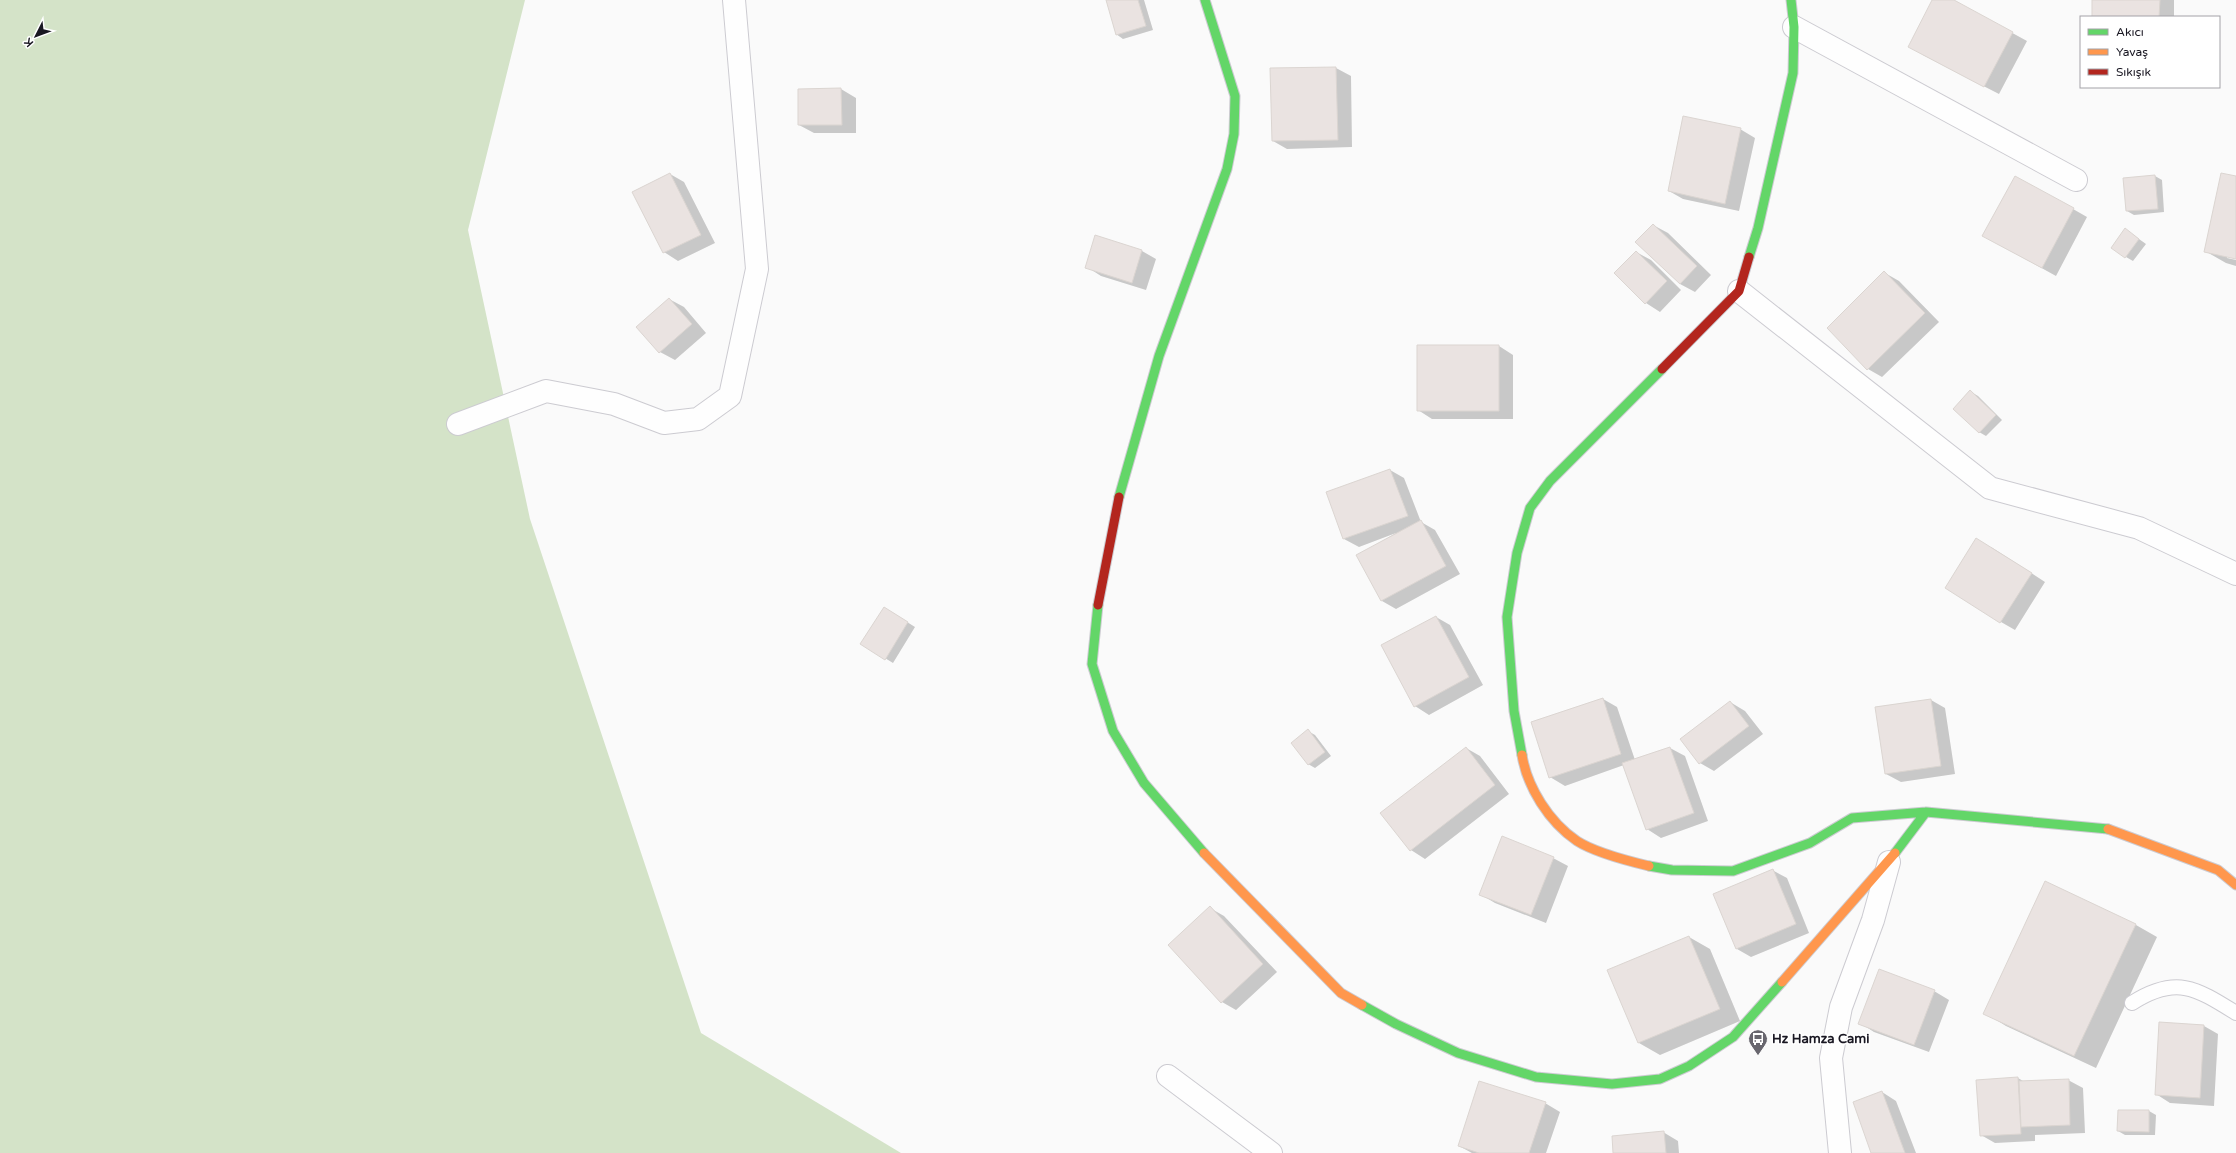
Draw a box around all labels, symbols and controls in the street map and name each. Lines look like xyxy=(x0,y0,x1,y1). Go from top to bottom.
north arrow xyxy=(16,16,56,56)
legend xyxy=(2080,16,2220,88)
text: Akıcı xyxy=(2116,25,2144,39)
text: K xyxy=(21,35,36,49)
text: Yavaş xyxy=(2116,45,2148,59)
text: Sıkışık xyxy=(2116,65,2152,79)
bus stop icon: Hz Hamza Cami xyxy=(1747,1028,1769,1056)
place label: Hz Hamza Cami xyxy=(1772,1031,1869,1047)

